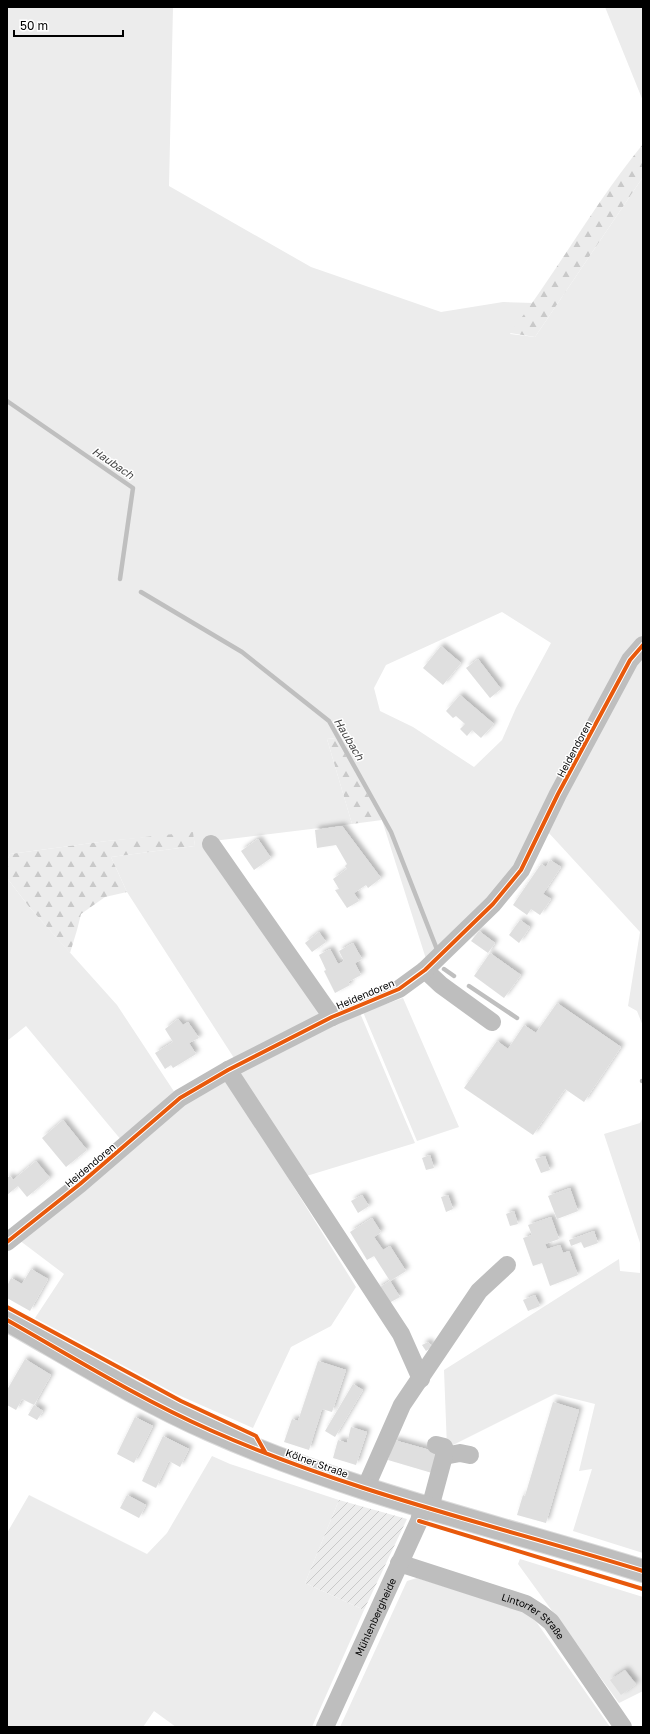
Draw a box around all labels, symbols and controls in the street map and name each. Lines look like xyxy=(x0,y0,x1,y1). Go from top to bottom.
scale bar xyxy=(14,12,123,38)
text: 50 m xyxy=(20,18,48,33)
water label: Haubach xyxy=(90,444,137,482)
water label: Haubach xyxy=(332,715,368,763)
street label: Heidendoren xyxy=(554,719,594,779)
street label: Heidendoren xyxy=(334,976,396,1012)
street label: Heidendoren xyxy=(62,1140,118,1190)
street label: Kölner Straße xyxy=(284,1446,350,1480)
street label: Mühlenbergheide xyxy=(352,1576,398,1658)
street label: Lintorfer Straße xyxy=(500,1591,567,1642)

